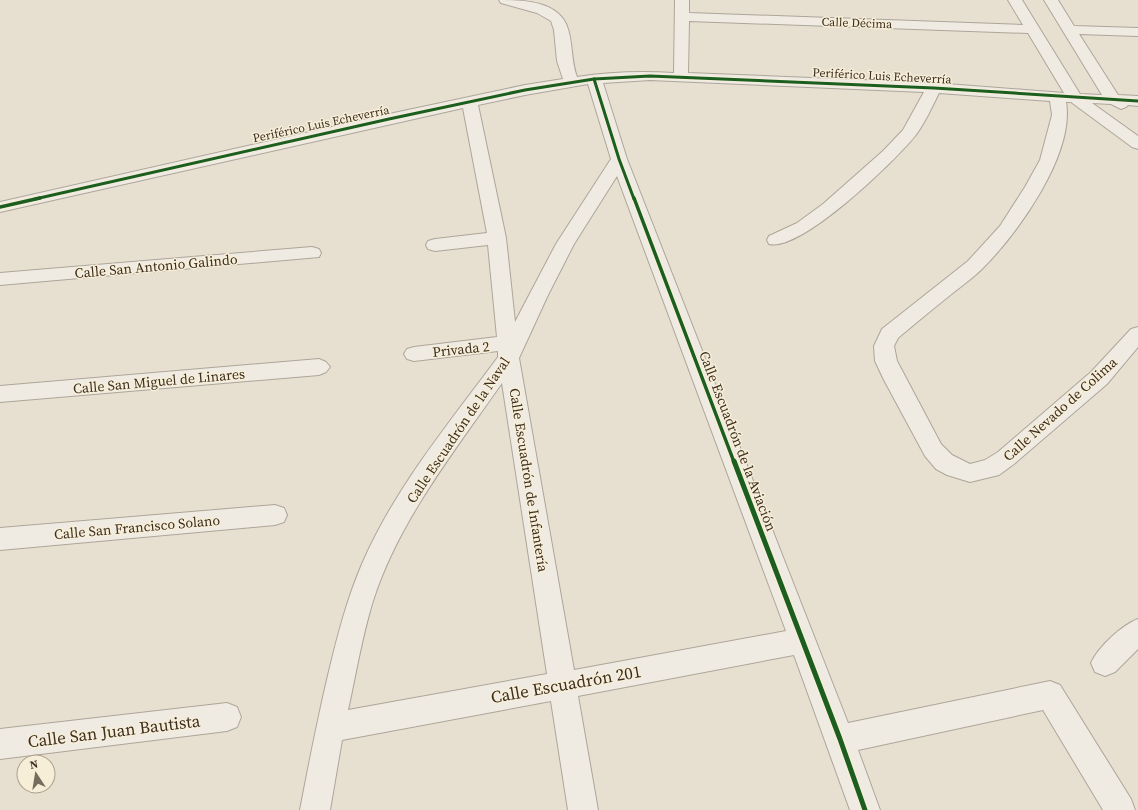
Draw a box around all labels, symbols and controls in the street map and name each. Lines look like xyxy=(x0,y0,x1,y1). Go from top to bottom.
street label: Calle Décima xyxy=(821,14,894,32)
street label: Periférico Luis Echeverría xyxy=(812,64,953,88)
street label: Periférico Luis Echeverría xyxy=(251,102,392,146)
street label: Calle San Antonio Galindo xyxy=(74,249,239,283)
street label: Privada 2 xyxy=(432,336,490,362)
street label: Calle Escuadrón de la Aviación xyxy=(694,348,782,534)
street label: Calle Nevado de Colima xyxy=(999,352,1122,466)
street label: Calle Escuadrón de la Naval xyxy=(402,353,514,507)
street label: Calle San Miguel de Linares xyxy=(72,364,246,398)
street label: Calle Escuadrón de Infantería xyxy=(505,387,554,574)
street label: Calle San Francisco Solano xyxy=(53,510,221,544)
street label: Calle Escuadrón 201 xyxy=(489,659,643,709)
street label: Calle San Juan Bautista xyxy=(26,708,202,753)
north arrow xyxy=(16,754,56,794)
text: N xyxy=(29,757,40,773)

